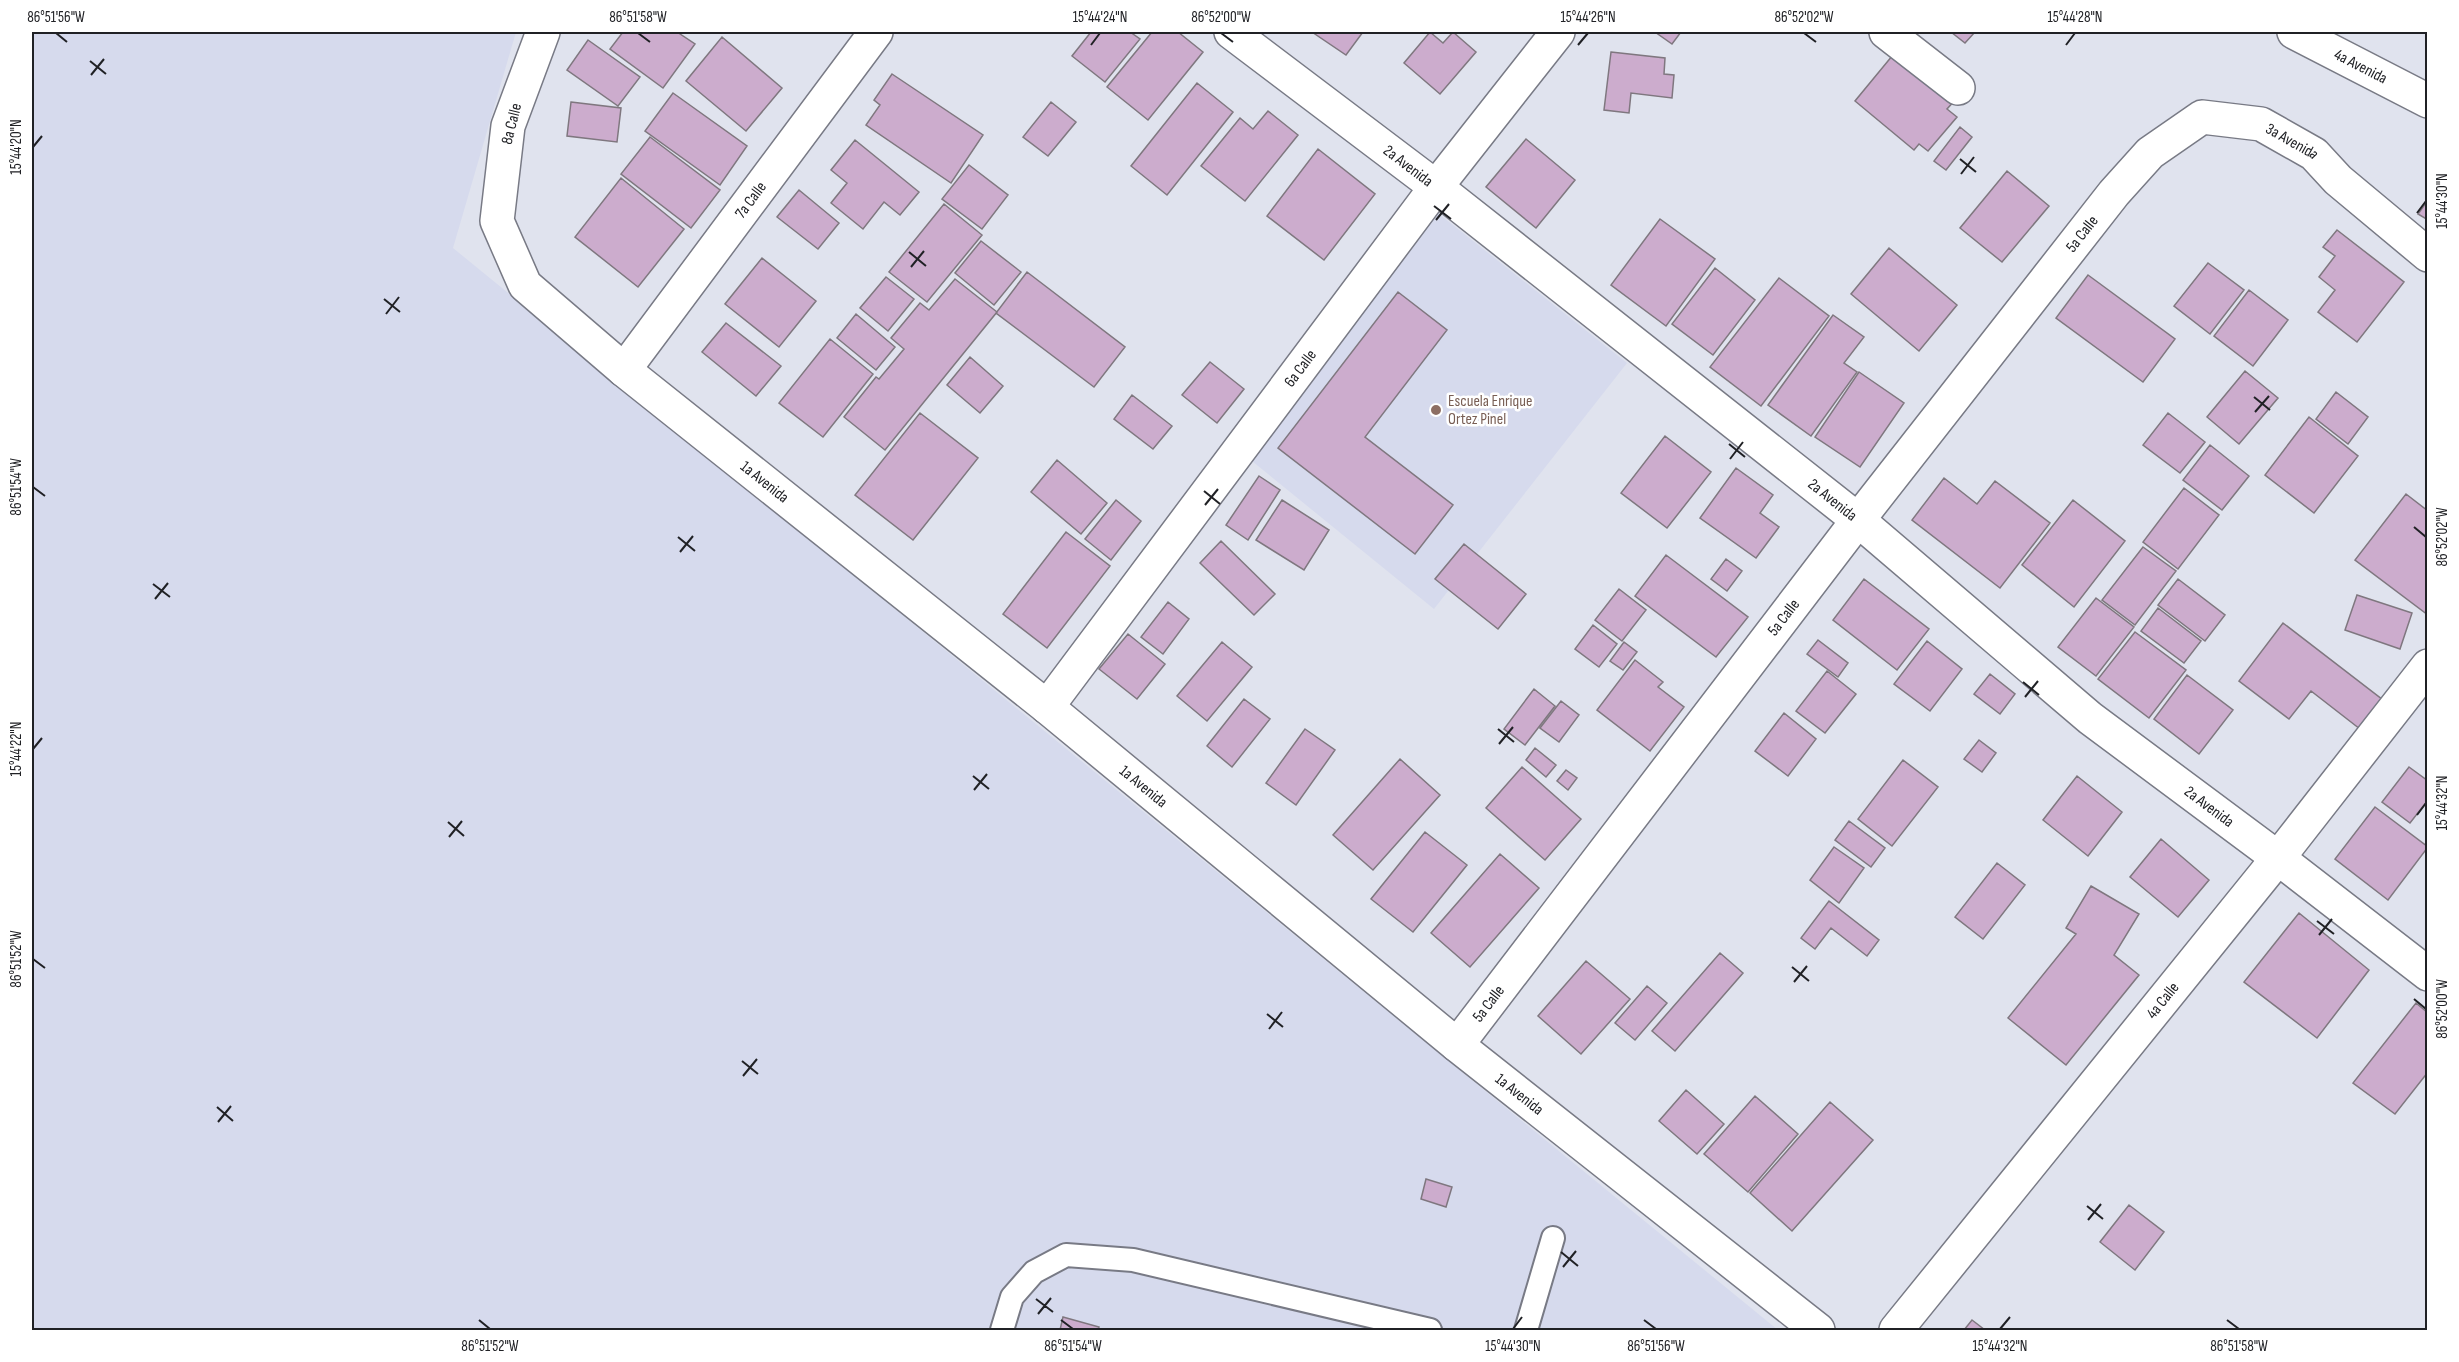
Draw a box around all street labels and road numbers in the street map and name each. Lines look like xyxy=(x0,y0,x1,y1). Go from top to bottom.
street label: 4a Avenida xyxy=(2331,45,2390,88)
street label: 8a Calle xyxy=(498,101,526,147)
street label: 3a Avenida xyxy=(2262,119,2323,163)
street label: 2a Avenida xyxy=(1380,141,1437,191)
street label: 7a Calle xyxy=(731,178,771,222)
street label: 5a Calle xyxy=(2062,212,2102,256)
street label: 6a Calle xyxy=(1280,346,1321,391)
street label: 1a Avenida xyxy=(737,457,793,507)
street label: 2a Avenida xyxy=(1804,475,1861,525)
street label: 5a Calle xyxy=(1764,595,1804,640)
street label: 1a Avenida xyxy=(1116,761,1171,812)
street label: 2a Avenida xyxy=(2180,782,2238,831)
street label: 4a Calle xyxy=(2142,978,2183,1023)
street label: 5a Calle xyxy=(1469,982,1509,1026)
street label: 1a Avenida xyxy=(1491,1069,1547,1119)

